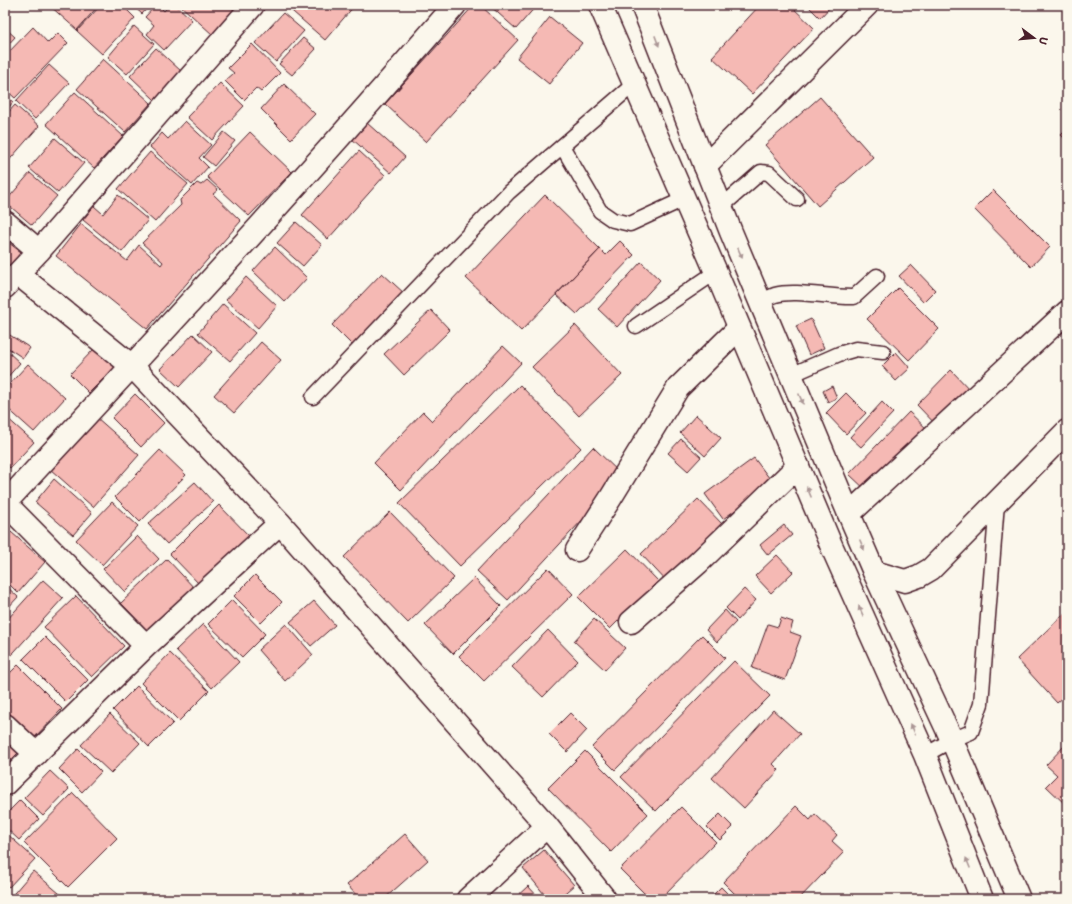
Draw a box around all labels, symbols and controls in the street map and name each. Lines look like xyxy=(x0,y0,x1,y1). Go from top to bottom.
north arrow xyxy=(1014,18,1054,58)
text: U xyxy=(1035,35,1051,46)
one-way arrow xyxy=(654,36,660,48)
one-way arrow xyxy=(738,248,744,260)
one-way arrow xyxy=(799,394,805,406)
one-way arrow xyxy=(805,485,811,497)
one-way arrow xyxy=(859,539,865,551)
one-way arrow xyxy=(857,604,863,616)
one-way arrow xyxy=(910,724,916,735)
one-way arrow xyxy=(964,856,970,868)

